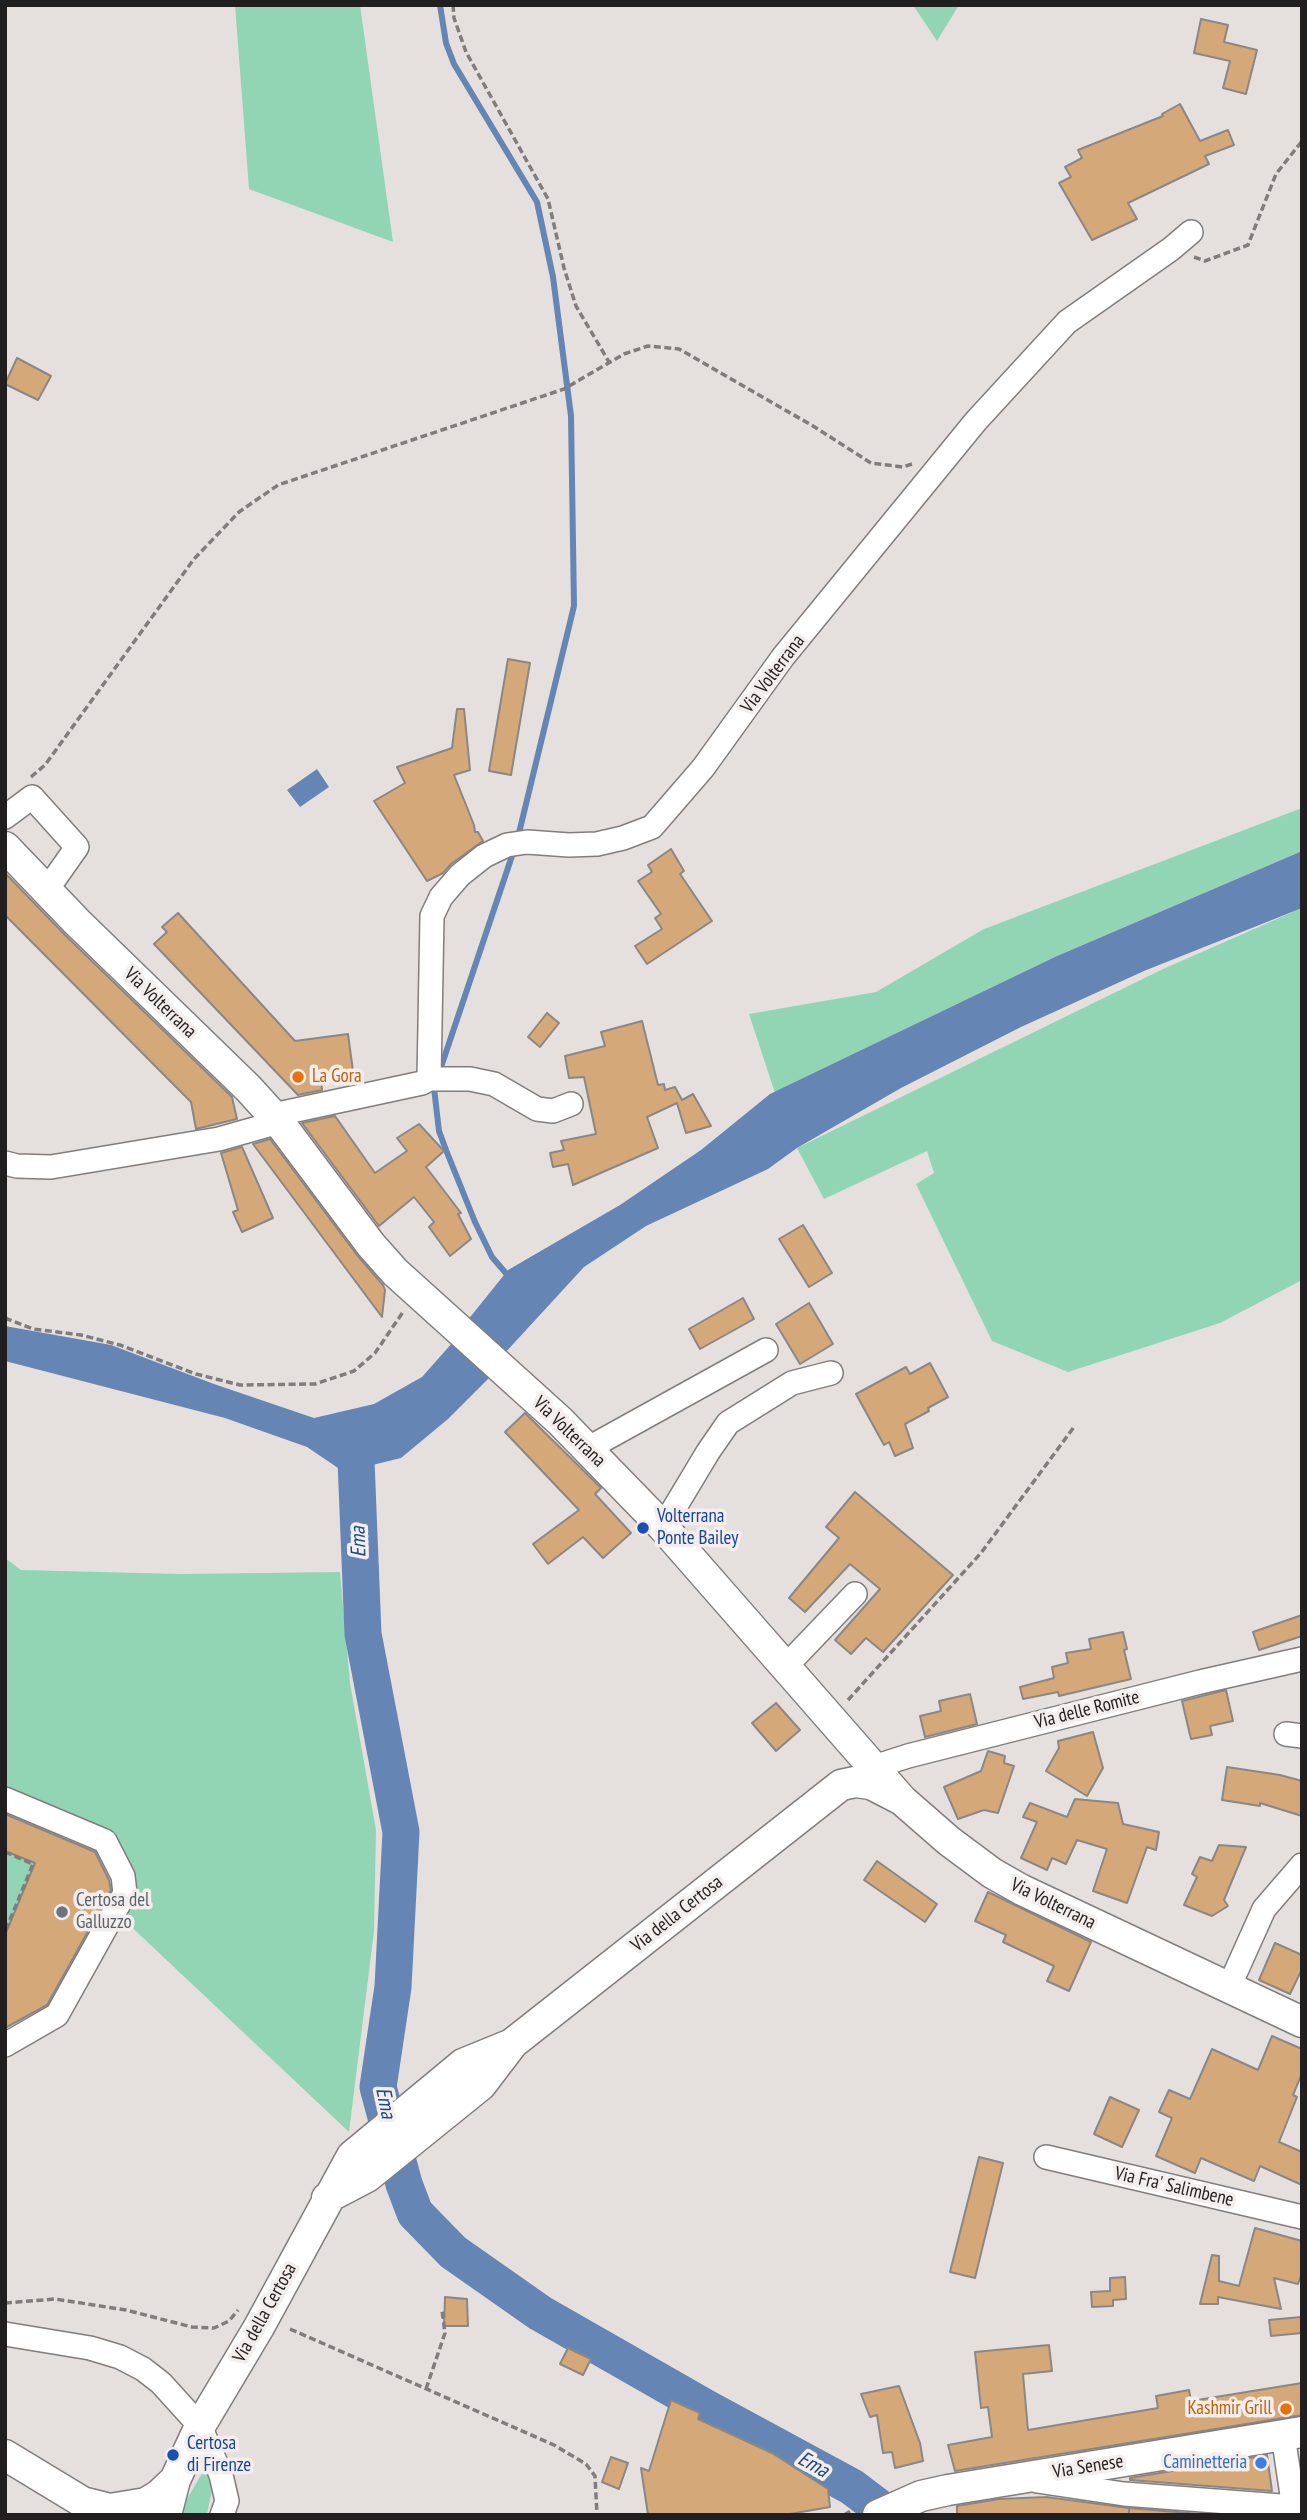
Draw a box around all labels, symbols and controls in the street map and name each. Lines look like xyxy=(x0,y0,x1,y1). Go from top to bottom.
street label: Via Volterrana xyxy=(736,630,810,718)
street label: Via Volterrana xyxy=(119,963,201,1043)
place label: La Gora xyxy=(312,1066,362,1088)
marker: La Gora xyxy=(290,1069,306,1085)
street label: Via Volterrana xyxy=(528,1392,610,1472)
place label: Volterrana Ponte Bailey xyxy=(657,1506,738,1550)
marker: Volterrana Ponte Bailey xyxy=(635,1520,651,1536)
water label: Ema xyxy=(346,1526,372,1558)
street label: Via delle Romite xyxy=(1032,1686,1142,1734)
street label: Via della Certosa xyxy=(627,1871,727,1957)
street label: Via Volterrana xyxy=(1007,1874,1099,1934)
place label: Certosa del Galluzzo xyxy=(76,1890,150,1934)
marker: Certosa del Galluzzo xyxy=(54,1904,70,1920)
water label: Ema xyxy=(369,2085,401,2121)
street label: Via Fra' Salimbene xyxy=(1112,2162,1236,2212)
street label: Via della Certosa xyxy=(228,2259,302,2367)
place label: Kashmir Grill xyxy=(1187,2398,1272,2420)
marker: Kashmir Grill xyxy=(1278,2401,1294,2417)
place label: Certosa di Firenze xyxy=(187,2433,251,2477)
water label: Ema xyxy=(793,2446,833,2484)
marker: Certosa di Firenze xyxy=(165,2447,181,2463)
street label: Via Senese xyxy=(1051,2450,1125,2484)
place label: Caminetteria xyxy=(1163,2452,1247,2474)
marker: Caminetteria xyxy=(1253,2455,1269,2471)

